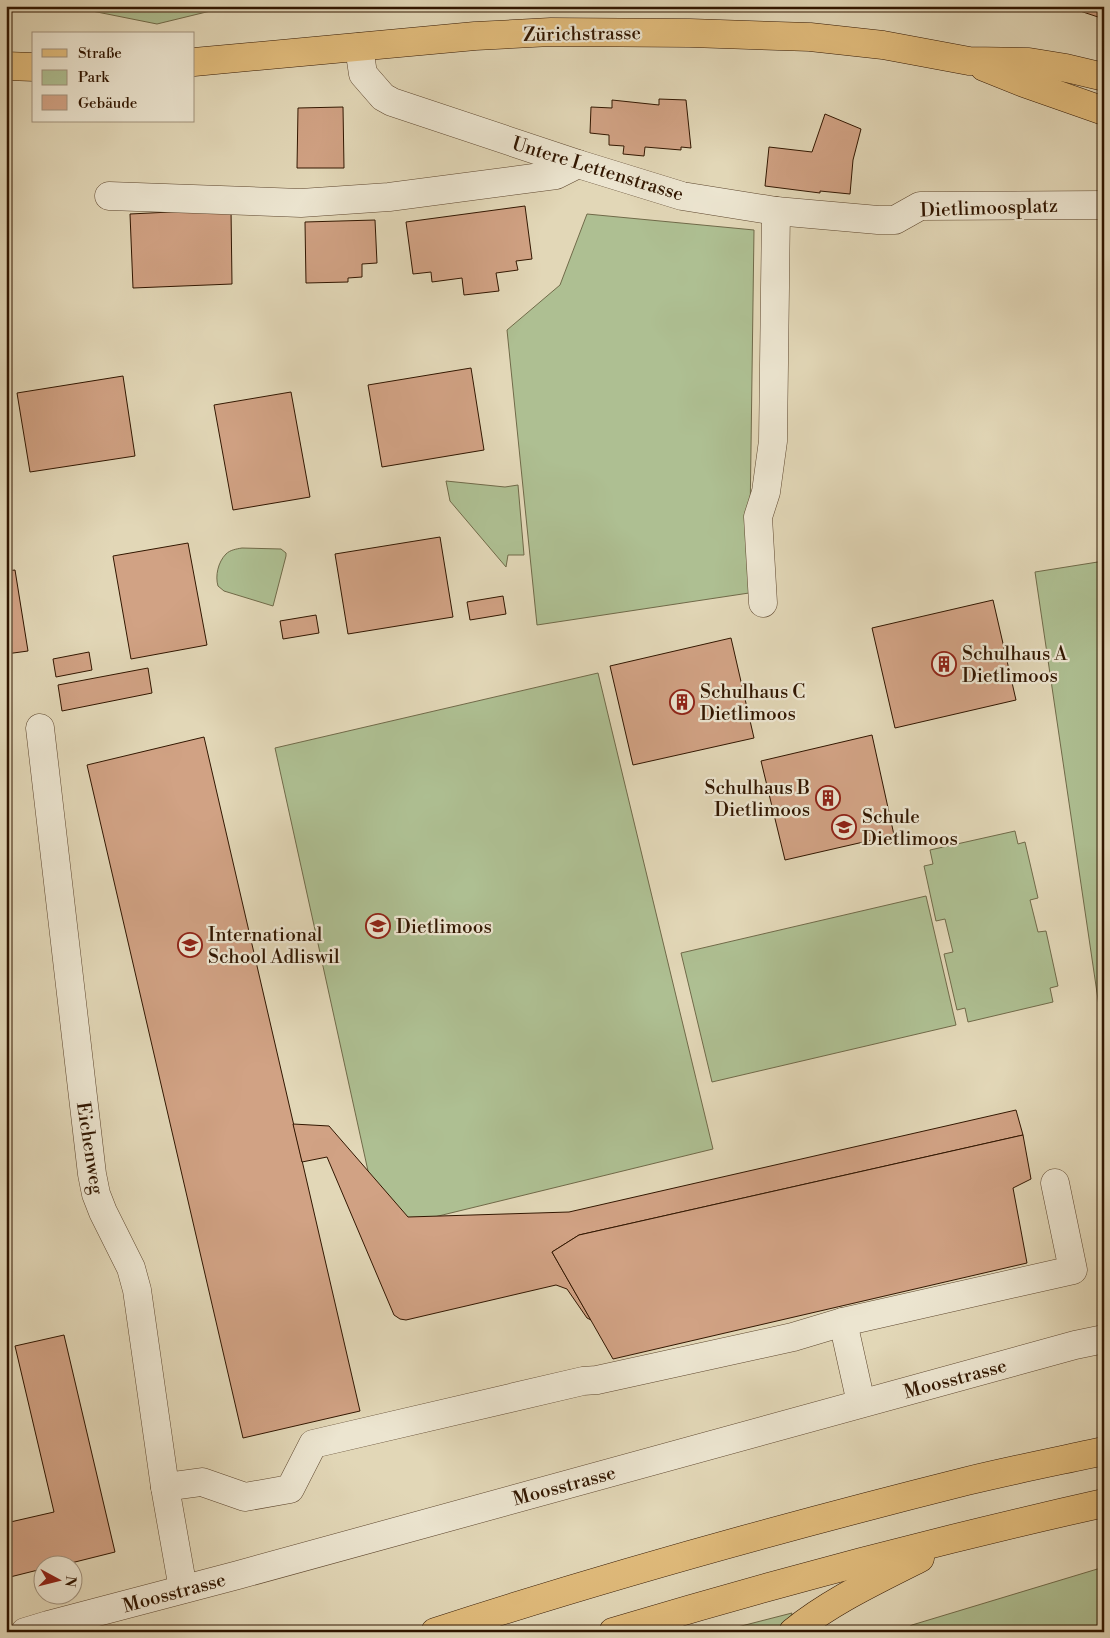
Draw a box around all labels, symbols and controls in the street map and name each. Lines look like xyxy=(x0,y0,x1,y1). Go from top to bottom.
street label: Zürichstrasse xyxy=(523,21,641,47)
legend xyxy=(32,32,195,122)
text: Straße xyxy=(78,44,122,63)
text: Park xyxy=(78,68,110,87)
text: Gebäude xyxy=(78,94,137,113)
street label: Untere Lettenstrasse xyxy=(509,131,686,206)
street label: Dietlimoosplatz xyxy=(920,194,1058,222)
place label: Schulhaus A Dietlimoos xyxy=(962,642,1068,688)
building icon: Schulhaus A Dietlimoos xyxy=(931,651,957,677)
place label: Schulhaus C Dietlimoos xyxy=(700,680,805,726)
building icon: Schulhaus C Dietlimoos xyxy=(669,689,695,715)
place label: Schulhaus B Dietlimoos xyxy=(705,776,810,822)
building icon: Schulhaus B Dietlimoos xyxy=(815,785,841,811)
place label: Schule Dietlimoos xyxy=(862,805,958,851)
school or university icon: Schule Dietlimoos xyxy=(831,814,857,840)
school or university icon: Dietlimoos xyxy=(365,913,391,939)
place label: Dietlimoos xyxy=(396,915,492,939)
place label: International School Adliswil xyxy=(208,923,340,969)
school or university icon: International School Adliswil xyxy=(177,932,203,958)
street label: Eichenweg xyxy=(71,1100,109,1196)
street label: Moosstrasse xyxy=(901,1354,1009,1404)
street label: Moosstrasse xyxy=(510,1461,618,1511)
north arrow xyxy=(32,1556,82,1606)
street label: Moosstrasse xyxy=(120,1568,228,1618)
text: N xyxy=(60,1575,80,1588)

